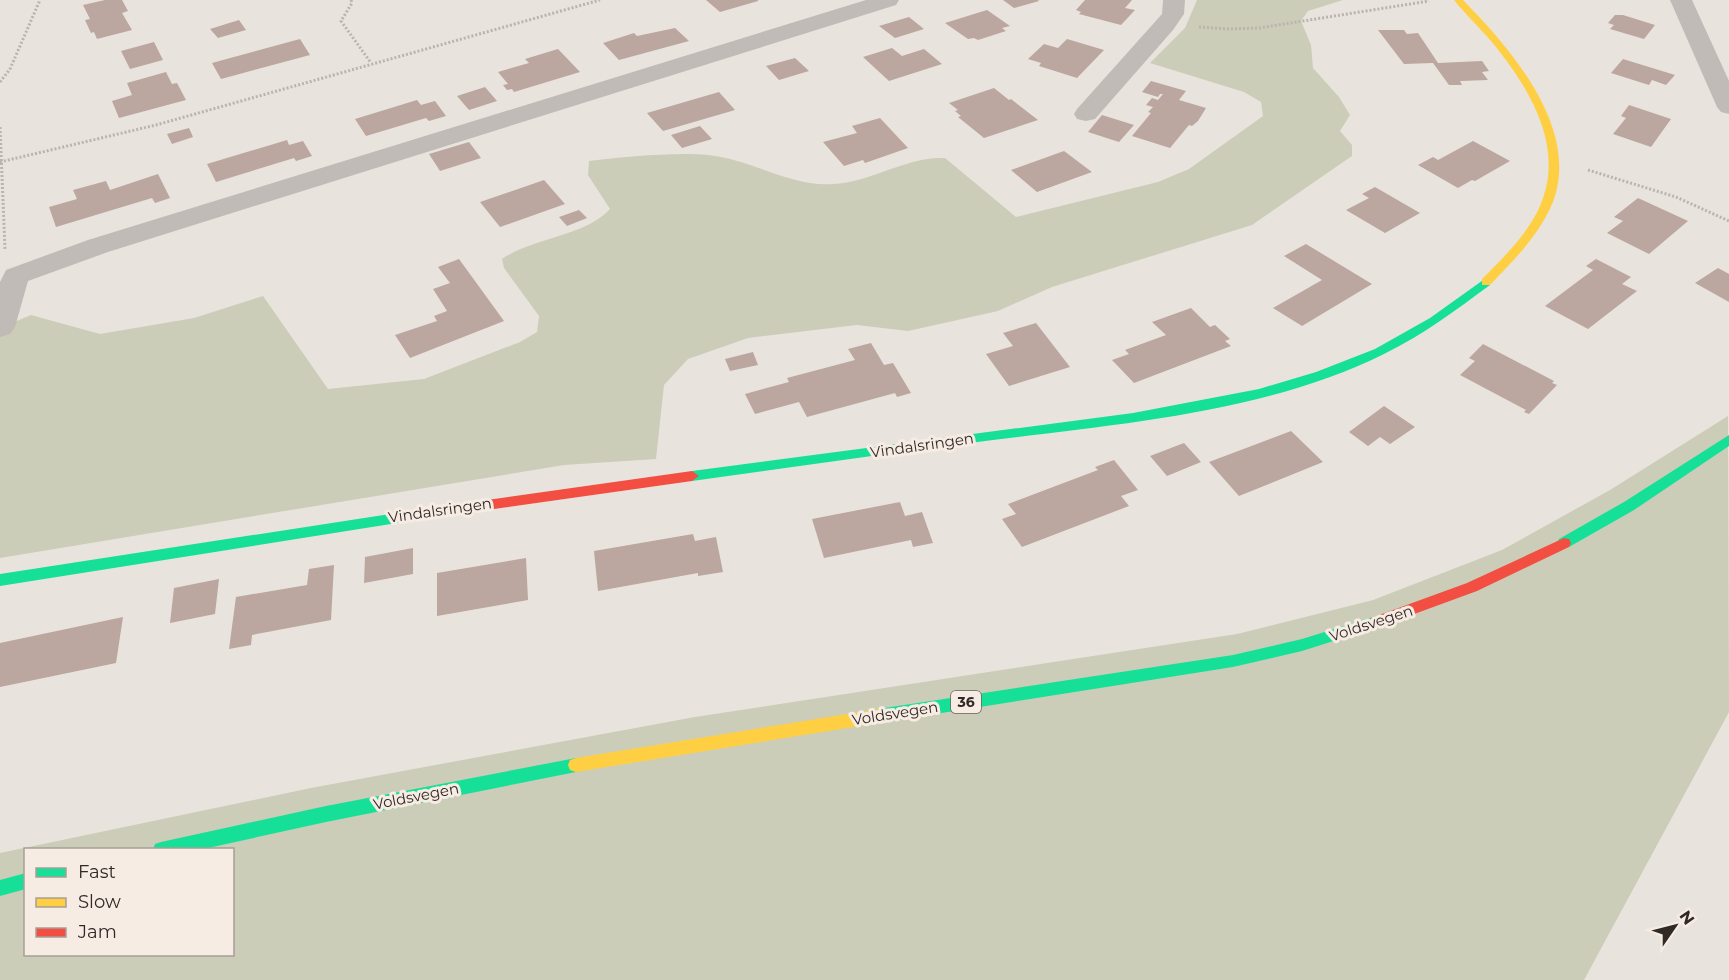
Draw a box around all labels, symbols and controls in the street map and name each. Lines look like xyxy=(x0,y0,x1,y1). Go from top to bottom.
street label: Vindalsringen xyxy=(869,428,975,462)
street label: Vindalsringen xyxy=(387,493,493,527)
street label: Voldsvegen xyxy=(1327,601,1415,645)
road number: 36 xyxy=(951,691,981,713)
street label: Voldsvegen xyxy=(851,697,939,729)
street label: Voldsvegen xyxy=(372,778,460,814)
legend xyxy=(24,848,234,956)
text: Fast xyxy=(78,861,116,883)
text: Slow xyxy=(78,891,121,913)
north arrow xyxy=(1645,896,1705,956)
text: N xyxy=(1675,907,1698,928)
text: Jam xyxy=(77,921,117,943)

